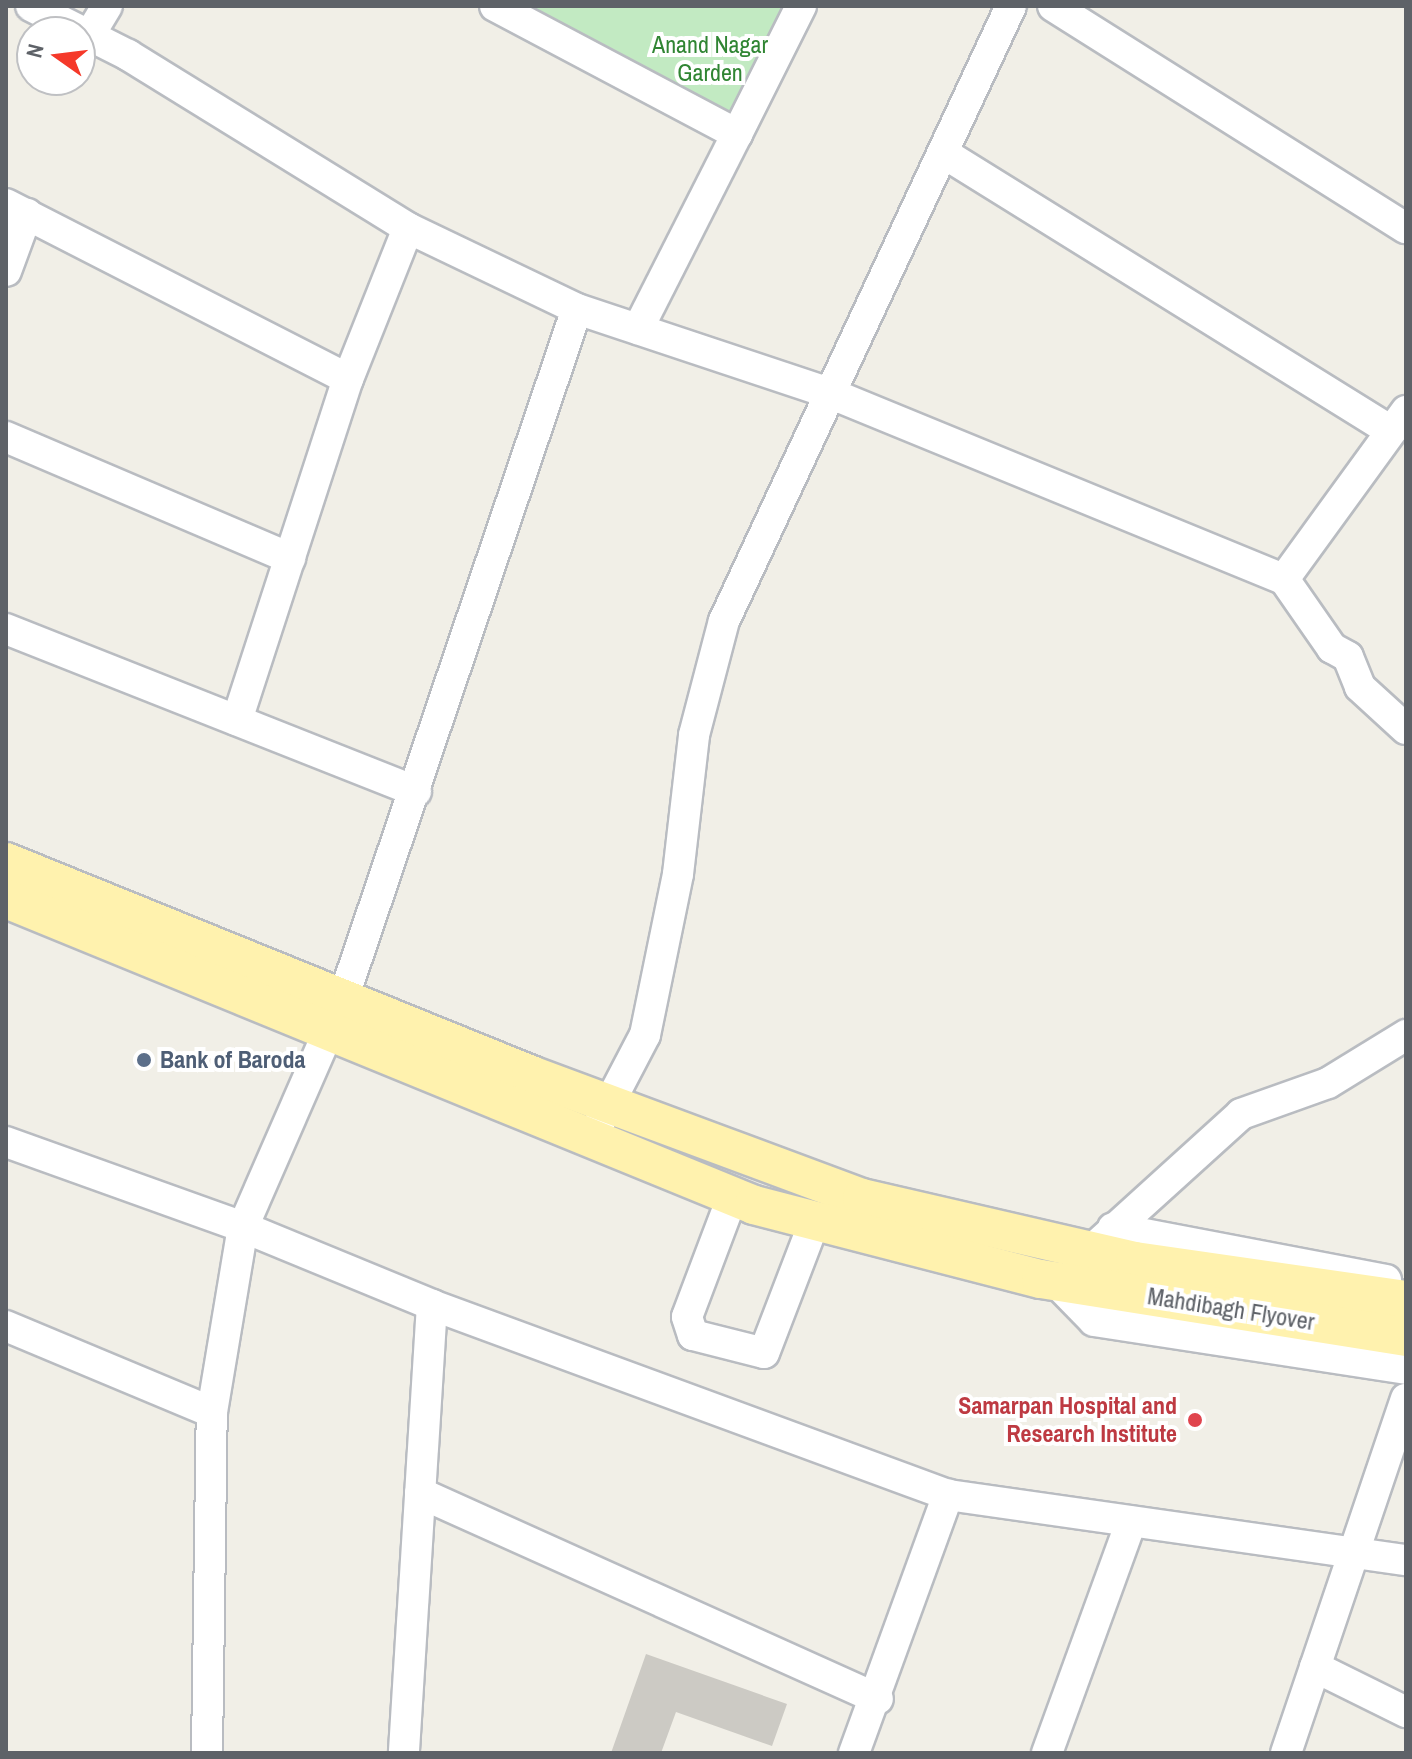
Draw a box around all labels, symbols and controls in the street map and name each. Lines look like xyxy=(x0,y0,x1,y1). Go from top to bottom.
north arrow xyxy=(16,16,96,96)
park label: Anand Nagar Garden xyxy=(652,31,768,87)
text: N xyxy=(19,41,51,61)
place label: Bank of Baroda xyxy=(160,1046,305,1074)
marker: Bank of Baroda xyxy=(135,1051,153,1069)
street label: Mahdibagh Flyover xyxy=(1146,1282,1316,1336)
place label: Samarpan Hospital and Research Institute xyxy=(958,1392,1177,1448)
marker: Samarpan Hospital and Research Institute xyxy=(1184,1409,1206,1431)

